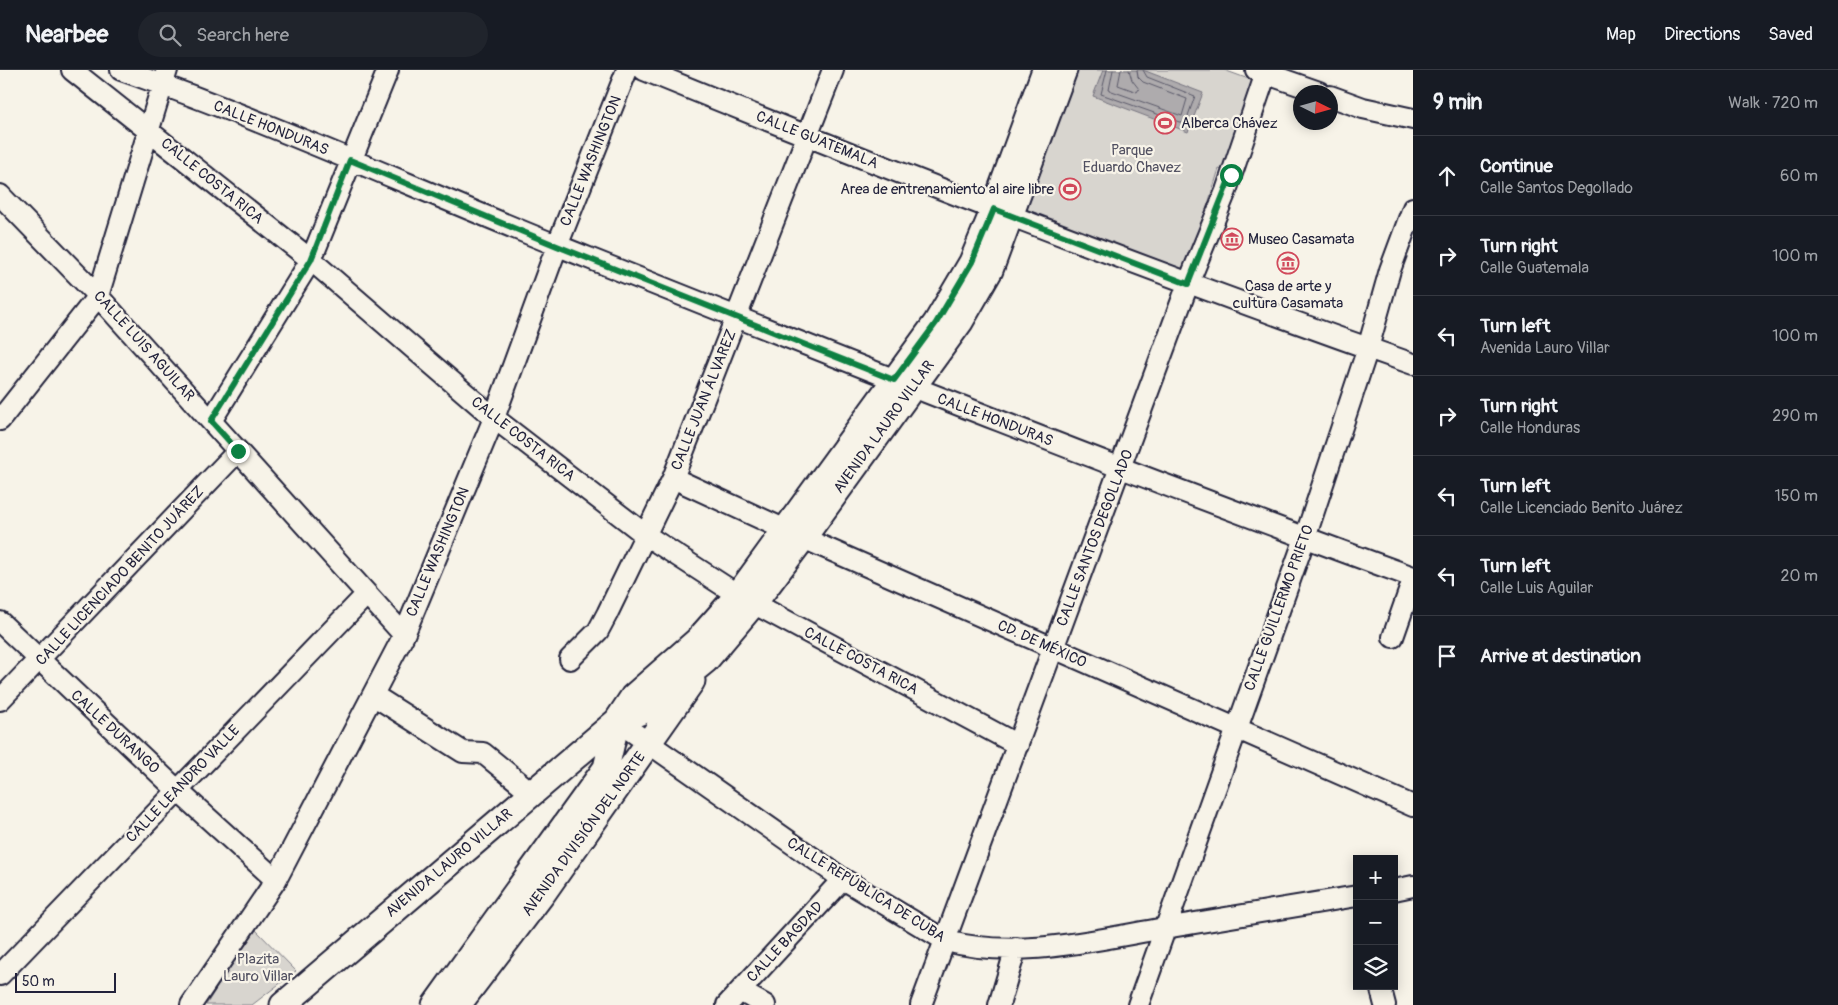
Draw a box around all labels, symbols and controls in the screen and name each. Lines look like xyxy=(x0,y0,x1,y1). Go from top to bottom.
search box xyxy=(138,12,488,57)
text: Nearbee xyxy=(25,20,108,49)
icon: search xyxy=(156,21,184,49)
text: Search here xyxy=(196,23,289,47)
text: Map xyxy=(1606,23,1636,46)
text: Directions xyxy=(1664,23,1740,46)
text: Saved xyxy=(1768,23,1813,46)
north arrow xyxy=(1293,85,1338,130)
text: 9 min xyxy=(1433,89,1482,116)
street label: CALLE WASHINGTON xyxy=(556,93,626,229)
text: Walk · 720 m xyxy=(1728,93,1818,113)
street label: CALLE HONDURAS xyxy=(211,96,331,160)
street label: CALLE GUATEMALA xyxy=(753,107,881,173)
sports icon: Alberca Chávez xyxy=(1153,111,1177,135)
place label: Alberca Chávez xyxy=(1181,114,1278,133)
street label: CALLE COSTA RICA xyxy=(157,134,267,228)
park label: Parque Eduardo Chavez xyxy=(1083,141,1181,177)
text: Continue xyxy=(1480,154,1553,178)
icon: ahead xyxy=(1433,162,1461,190)
route start xyxy=(1220,164,1243,187)
text: 60 m xyxy=(1780,166,1818,186)
sports icon: Area de entrenamiento al aire libre xyxy=(1058,177,1082,201)
text: Calle Santos Degollado xyxy=(1480,178,1633,198)
place label: Area de entrenamiento al aire libre xyxy=(840,180,1055,199)
museum icon: Museo Casamata xyxy=(1220,227,1244,251)
place label: Museo Casamata xyxy=(1248,230,1355,249)
text: Turn right xyxy=(1480,234,1558,258)
icon: right xyxy=(1433,242,1461,270)
text: 100 m xyxy=(1772,246,1818,266)
museum icon: Casa de arte y cultura Casamata xyxy=(1276,251,1300,275)
text: Calle Guatemala xyxy=(1480,258,1589,278)
place label: Casa de arte y cultura Casamata xyxy=(1233,277,1343,313)
street label: CALLE LUIS AGUILAR xyxy=(89,287,199,405)
text: Turn left xyxy=(1480,314,1550,338)
icon: left xyxy=(1433,322,1461,350)
text: 100 m xyxy=(1772,326,1818,346)
street label: CALLE JUAN ÁLVAREZ xyxy=(667,327,741,473)
text: Avenida Lauro Villar xyxy=(1480,338,1610,358)
street label: AVENIDA LAURO VILLAR xyxy=(829,357,939,497)
street label: CALLE HONDURAS xyxy=(934,389,1056,451)
street label: CALLE COSTA RICA xyxy=(467,393,579,486)
text: Turn right xyxy=(1480,394,1558,418)
icon: right xyxy=(1433,402,1461,430)
text: 290 m xyxy=(1772,406,1818,426)
text: Calle Honduras xyxy=(1480,418,1580,438)
route end xyxy=(227,440,250,463)
street label: CALLE SANTOS DEGOLLADO xyxy=(1052,447,1138,629)
text: Turn left xyxy=(1480,474,1550,498)
street label: CALLE LICENCIADO BENITO JUÁREZ xyxy=(32,482,208,670)
icon: left xyxy=(1433,482,1461,510)
street label: CALLE WASHINGTON xyxy=(402,484,474,620)
text: 150 m xyxy=(1774,486,1818,506)
text: Calle Licenciado Benito Juárez xyxy=(1480,498,1683,518)
street label: CALLE GUILLERMO PRIETO xyxy=(1240,523,1318,693)
text: Turn left xyxy=(1480,554,1550,578)
icon: left xyxy=(1433,562,1461,590)
text: 20 m xyxy=(1780,566,1818,586)
text: Calle Luis Aguilar xyxy=(1480,578,1593,598)
street label: CD. DE MÉXICO xyxy=(994,616,1090,672)
street label: CALLE COSTA RICA xyxy=(801,623,922,699)
icon: arrive xyxy=(1433,642,1461,670)
text: Arrive at destination xyxy=(1480,644,1641,668)
street label: CALLE DURANGO xyxy=(67,686,163,778)
street label: CALLE LEANDRO VALLE xyxy=(122,721,244,847)
street label: AVENIDA DIVISIÓN DEL NORTE xyxy=(518,748,650,920)
street label: AVENIDA LAURO VILLAR xyxy=(382,804,517,922)
street label: CALLE REPÚBLICA DE CUBA xyxy=(783,833,949,947)
map controls xyxy=(1353,855,1398,990)
button: + xyxy=(1353,855,1398,900)
street label: CALLE BAGDAD xyxy=(743,898,827,986)
button: − xyxy=(1353,900,1398,945)
button: layers xyxy=(1353,945,1398,990)
park label: Plazita Lauro Villar xyxy=(223,950,294,986)
scale bar xyxy=(15,970,116,993)
text: 50 m xyxy=(22,973,55,990)

